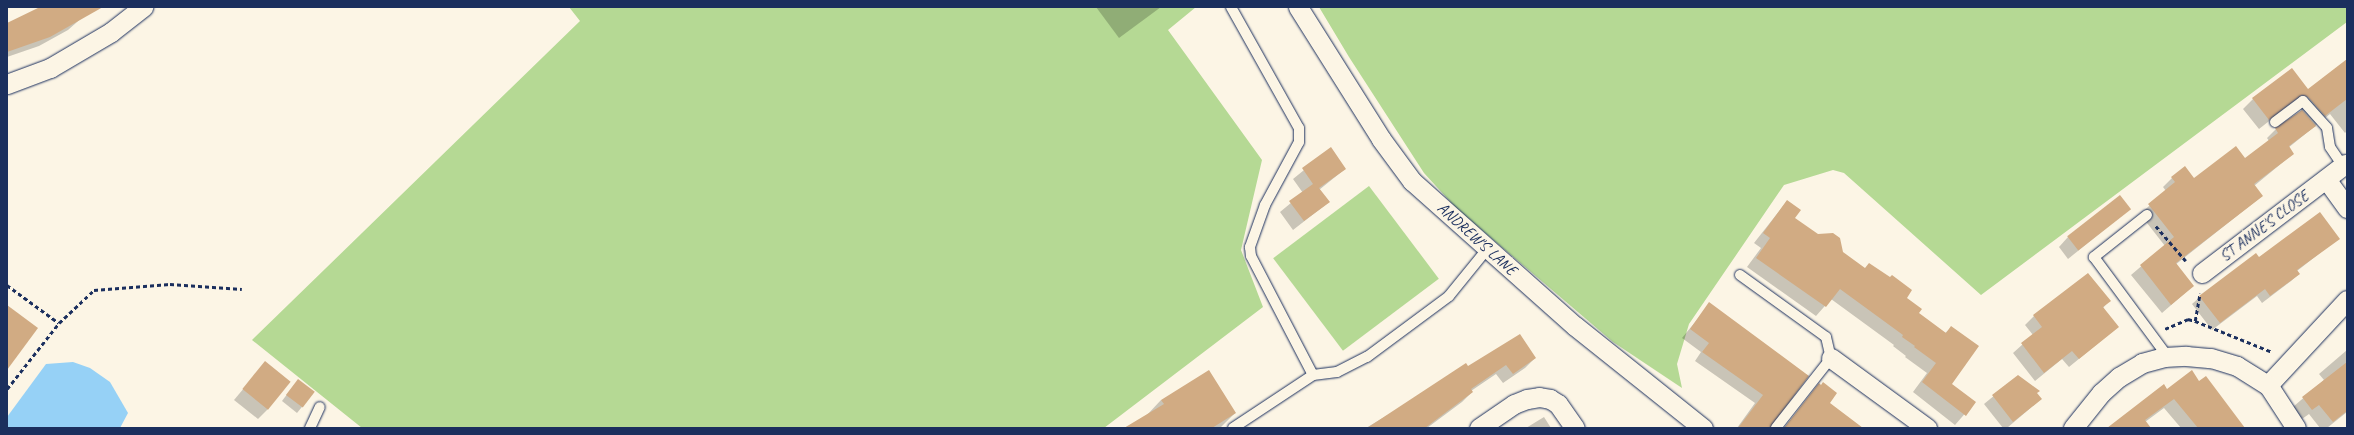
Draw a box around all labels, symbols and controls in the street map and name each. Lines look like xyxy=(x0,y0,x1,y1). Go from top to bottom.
street label: ST ANNE'S CLOSE xyxy=(2216,186,2312,266)
street label: ANDREW'S LANE xyxy=(1433,198,1521,280)

